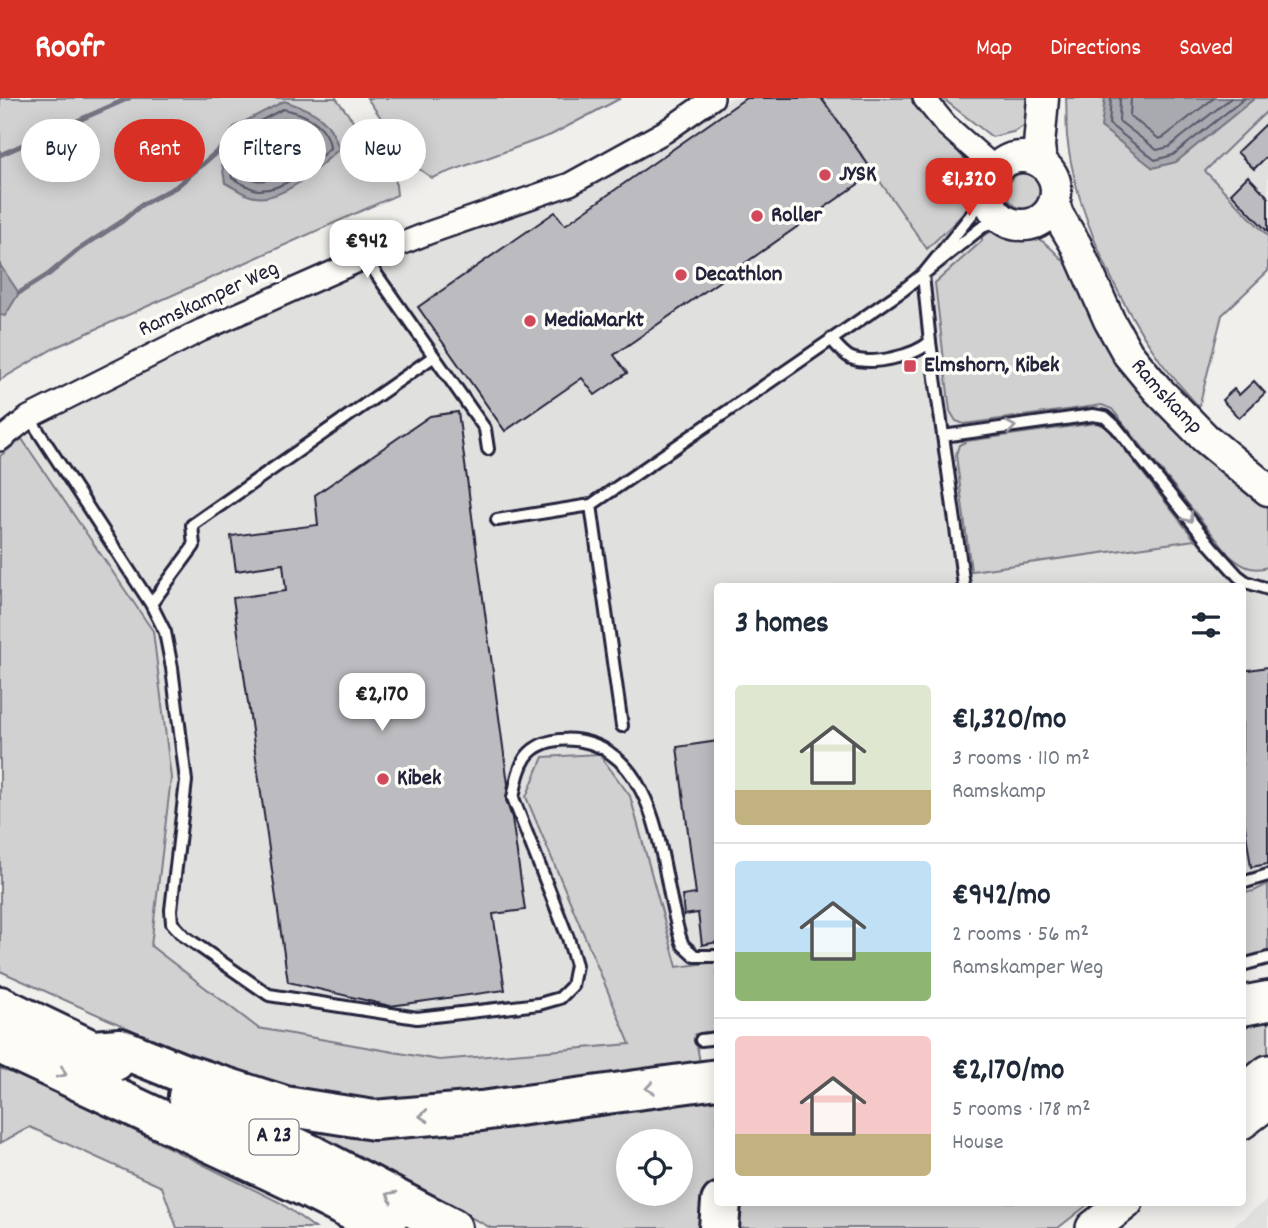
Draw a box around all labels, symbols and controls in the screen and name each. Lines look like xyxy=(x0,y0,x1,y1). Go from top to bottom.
text: Roofr xyxy=(35,26,104,73)
text: Map xyxy=(976,32,1012,66)
text: Directions xyxy=(1050,32,1141,66)
text: Saved xyxy=(1179,32,1233,66)
chip: Buy xyxy=(21,119,100,182)
chip: Rent xyxy=(114,119,205,182)
chip: Filters xyxy=(219,119,326,182)
chip: New xyxy=(340,119,426,182)
pin: €1,320 xyxy=(912,158,1026,218)
place label: JYSK xyxy=(839,159,877,192)
text: €1,320 xyxy=(941,164,997,197)
marker: JYSK xyxy=(817,167,833,183)
place label: Roller xyxy=(771,200,823,233)
marker: Roller xyxy=(749,208,765,224)
pin: €942 xyxy=(326,220,408,280)
text: €942 xyxy=(346,226,388,259)
street label: Ramskamper Weg xyxy=(133,253,285,347)
place label: Decathlon xyxy=(695,259,783,292)
marker: Decathlon xyxy=(673,267,689,283)
place label: MediaMarkt xyxy=(544,305,645,338)
marker: MediaMarkt xyxy=(522,313,538,329)
place label: Elmshorn, Kibek xyxy=(924,350,1060,383)
street label: Ramskamp xyxy=(1122,351,1210,443)
marker: Elmshorn, Kibek xyxy=(902,358,918,374)
one-way arrow xyxy=(1005,419,1016,434)
one-way arrow xyxy=(1180,511,1193,523)
text: 3 homes xyxy=(735,604,829,647)
icon: filters xyxy=(1187,606,1225,644)
pin: €2,170 xyxy=(325,674,439,733)
text: €2,170 xyxy=(355,679,409,712)
text: €1,320/mo xyxy=(952,700,1066,743)
icon: home xyxy=(791,713,875,797)
text: 3 rooms · 110 m² xyxy=(952,743,1090,776)
place label: Kibek xyxy=(397,763,442,796)
marker: Kibek xyxy=(375,771,391,787)
text: Ramskamp xyxy=(952,776,1046,809)
text: €942/mo xyxy=(952,876,1051,919)
icon: home xyxy=(791,889,875,973)
text: 2 rooms · 56 m² xyxy=(952,919,1089,952)
text: Ramskamper Weg xyxy=(952,952,1103,985)
text: €2,170/mo xyxy=(952,1051,1064,1094)
icon: home xyxy=(791,1064,875,1148)
one-way arrow xyxy=(55,1065,67,1079)
one-way arrow xyxy=(644,1081,656,1096)
text: 5 rooms · 178 m² xyxy=(952,1094,1091,1127)
one-way arrow xyxy=(418,1108,429,1123)
road number: A 23 xyxy=(250,1119,298,1154)
text: House xyxy=(952,1127,1004,1160)
map controls xyxy=(616,1129,693,1206)
button: locate xyxy=(616,1129,693,1206)
one-way arrow xyxy=(386,1191,398,1205)

